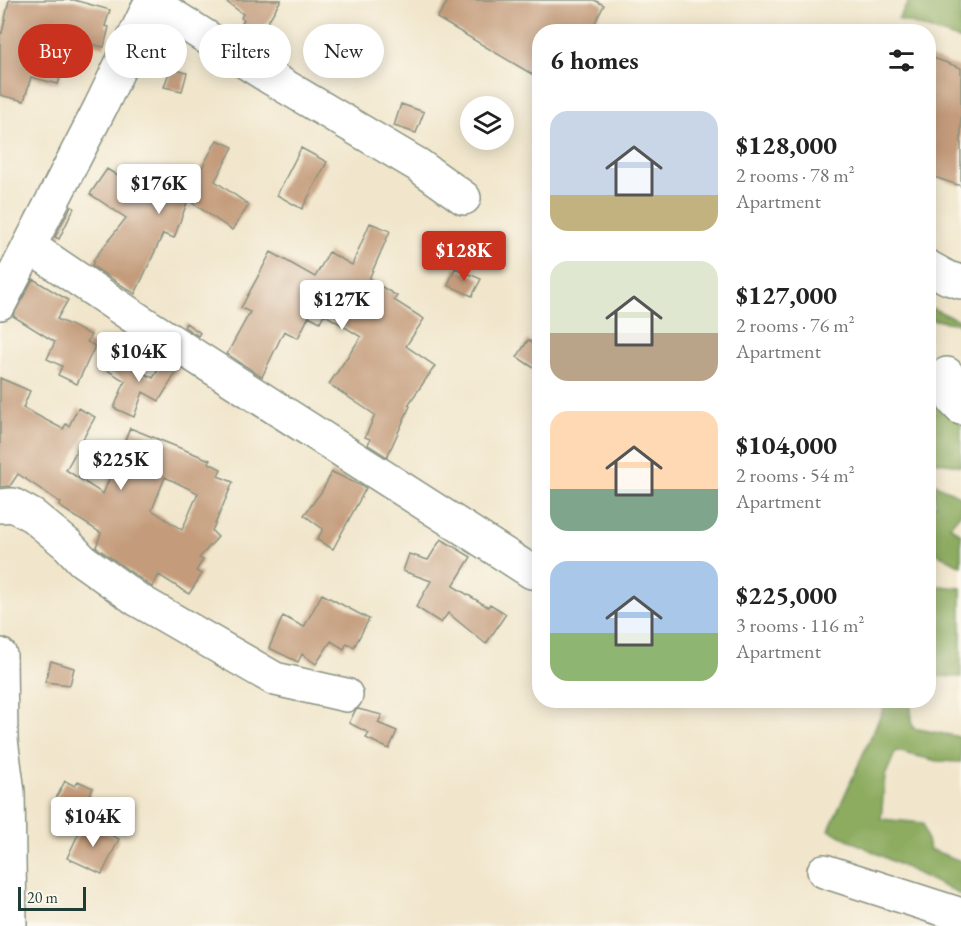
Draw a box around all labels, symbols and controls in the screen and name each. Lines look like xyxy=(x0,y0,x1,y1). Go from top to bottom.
chip: Buy xyxy=(18,24,93,78)
chip: Rent xyxy=(105,24,187,78)
chip: Filters xyxy=(199,24,291,78)
chip: New xyxy=(303,24,384,78)
text: 6 homes xyxy=(550,43,639,77)
icon: filters xyxy=(885,44,918,77)
map controls xyxy=(460,96,514,150)
button: layers xyxy=(460,96,514,150)
text: $128,000 xyxy=(736,128,837,162)
icon: home xyxy=(598,135,670,207)
text: 2 rooms · 78 m² xyxy=(736,162,855,188)
pin: $176K xyxy=(117,164,201,215)
text: $176K xyxy=(131,170,187,196)
text: Apartment xyxy=(736,188,821,214)
pin: $128K xyxy=(422,231,506,282)
text: $128K xyxy=(436,237,492,263)
text: $127,000 xyxy=(736,278,837,312)
pin: $127K xyxy=(300,280,384,331)
icon: home xyxy=(598,285,670,357)
text: $127K xyxy=(314,286,370,312)
text: 2 rooms · 76 m² xyxy=(736,312,855,338)
pin: $104K xyxy=(97,332,181,383)
text: $104K xyxy=(111,338,167,364)
text: Apartment xyxy=(736,338,821,364)
text: $104,000 xyxy=(736,428,837,462)
icon: home xyxy=(598,435,670,507)
pin: $225K xyxy=(79,440,163,491)
text: $225K xyxy=(93,446,149,472)
text: 2 rooms · 54 m² xyxy=(736,462,855,488)
text: Apartment xyxy=(736,488,821,514)
text: $225,000 xyxy=(736,578,837,612)
icon: home xyxy=(598,585,670,657)
text: 3 rooms · 116 m² xyxy=(736,612,864,638)
text: Apartment xyxy=(736,638,821,664)
pin: $104K xyxy=(51,797,135,848)
text: $104K xyxy=(65,803,121,829)
scale bar xyxy=(18,884,86,912)
text: 20 m xyxy=(27,887,58,908)

